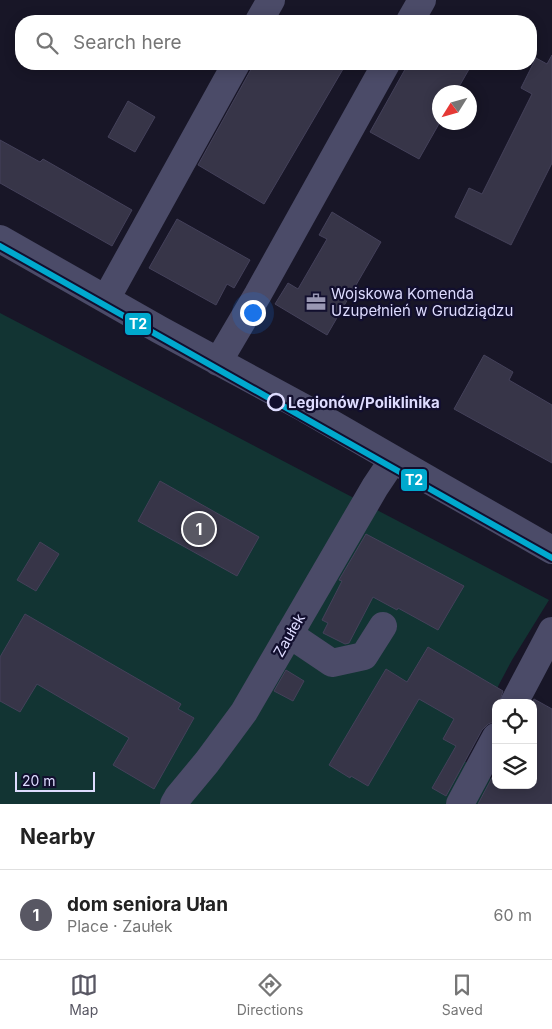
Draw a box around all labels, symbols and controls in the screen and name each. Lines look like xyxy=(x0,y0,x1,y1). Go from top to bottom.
search box xyxy=(15,15,537,70)
icon: search xyxy=(33,29,61,57)
text: Search here xyxy=(73,31,182,54)
north arrow xyxy=(432,85,477,130)
place label: Wojskowa Komenda Uzupełnień w Grudziądzu xyxy=(331,284,513,320)
office icon: Wojskowa Komenda Uzupełnień w Grudziądzu xyxy=(305,291,327,313)
your location xyxy=(240,300,266,326)
line badge: T2 xyxy=(124,312,152,336)
text: T2 xyxy=(129,315,147,332)
marker: Legionów/Poliklinika xyxy=(267,393,285,411)
place label: Legionów/Poliklinika xyxy=(288,393,440,412)
line badge: T2 xyxy=(400,468,428,492)
text: T2 xyxy=(405,471,423,488)
pin: 1 xyxy=(183,510,215,548)
street label: Zaułek xyxy=(269,609,309,660)
map controls xyxy=(492,699,537,789)
button: locate xyxy=(492,699,537,744)
button: layers xyxy=(492,744,537,789)
scale bar xyxy=(15,769,95,792)
text: 20 m xyxy=(22,772,56,789)
text: Nearby xyxy=(20,824,95,849)
text: dom seniora Ułan xyxy=(67,893,228,916)
text: 1 xyxy=(33,905,39,925)
text: 60 m xyxy=(493,905,532,925)
text: Place · Zaułek xyxy=(67,916,173,936)
tab: Map xyxy=(69,971,98,1018)
tab: Directions xyxy=(237,971,303,1018)
tab: Saved xyxy=(442,971,483,1018)

